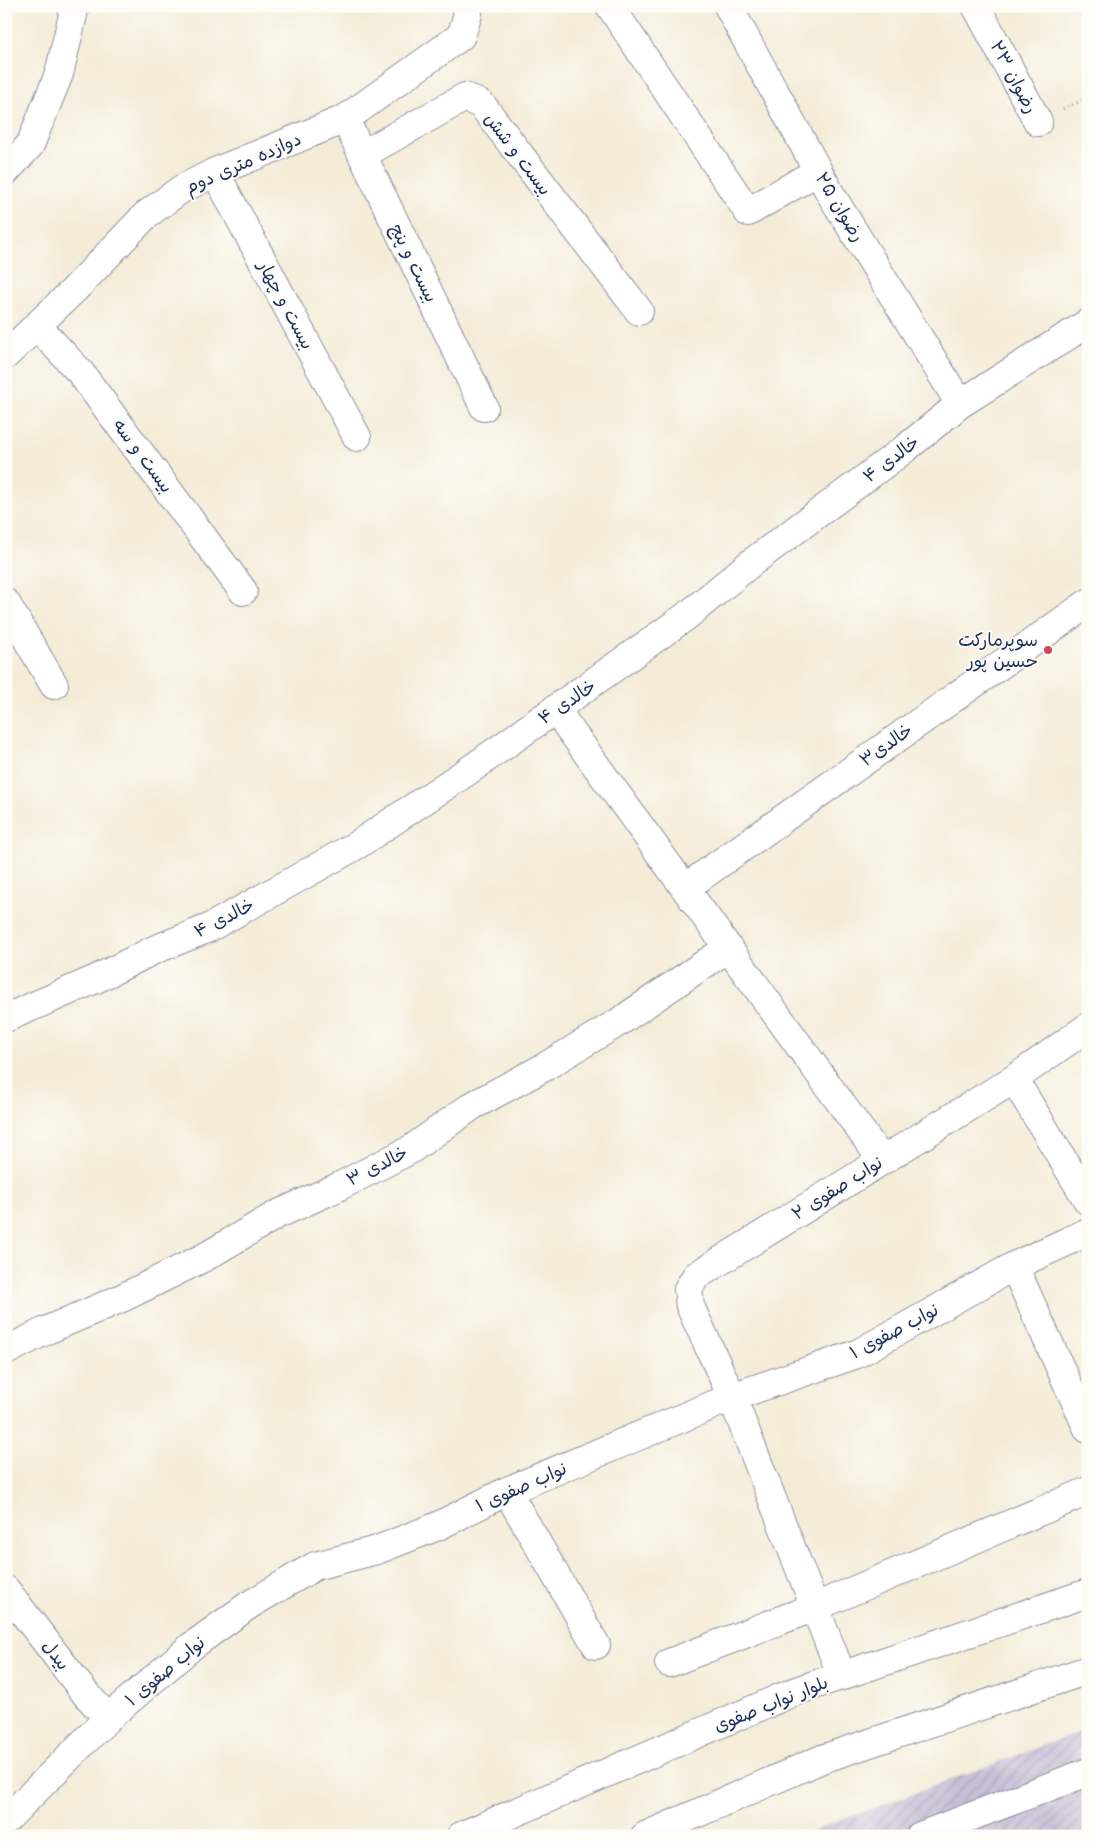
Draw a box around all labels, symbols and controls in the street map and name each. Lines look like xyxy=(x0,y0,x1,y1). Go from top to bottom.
street label: رضوان ۲۳ xyxy=(985,36,1043,118)
street label: بیست و شش xyxy=(479,108,557,200)
street label: دوازده متری دوم xyxy=(181,127,306,201)
street label: رضوان ۲۵ xyxy=(810,168,870,246)
street label: بیست و پنج xyxy=(385,220,443,306)
street label: بیست و چهار xyxy=(252,255,319,354)
street label: بیست و سه xyxy=(107,414,179,498)
street label: خالدی ۴ xyxy=(858,430,924,488)
place label: سوپرمارکت حسین پور xyxy=(958,628,1038,673)
marker: سوپرمارکت حسین پور xyxy=(1042,644,1054,656)
street label: خالدی ۴ xyxy=(533,674,601,730)
street label: خالدی۳ xyxy=(855,718,917,772)
street label: خالدی ۴ xyxy=(190,893,258,943)
street label: خالدی ۳ xyxy=(342,1140,412,1192)
street label: نواب صفوی ۲ xyxy=(787,1151,887,1225)
street label: نواب صفوی ۱ xyxy=(845,1298,943,1364)
street label: نواب صفوی ۱ xyxy=(472,1456,570,1518)
street label: نواب صفوی ۱ xyxy=(120,1630,210,1712)
street label: بیدل xyxy=(37,1635,75,1675)
street label: بلوار نواب صفوی xyxy=(710,1670,832,1738)

